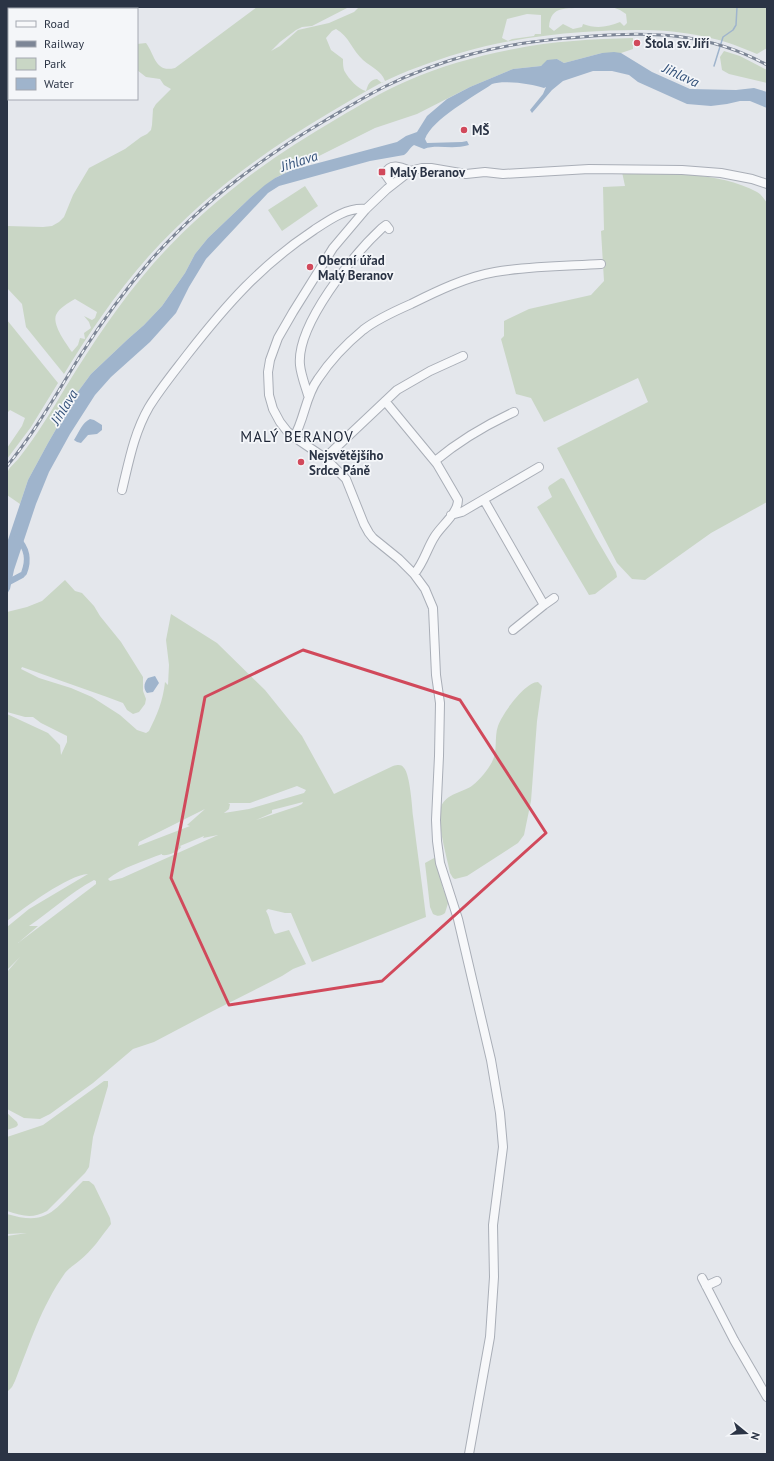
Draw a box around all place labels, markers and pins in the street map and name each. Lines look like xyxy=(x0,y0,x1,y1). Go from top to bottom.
place label: Štola sv. Jiří xyxy=(645,35,710,52)
marker: Štola sv. Jiří xyxy=(632,38,642,48)
place label: MŠ xyxy=(472,122,489,139)
marker: MŠ xyxy=(459,125,469,135)
place label: Malý Beranov xyxy=(390,164,466,181)
marker: Malý Beranov xyxy=(377,167,387,177)
place label: Obecní úřad Malý Beranov xyxy=(318,252,394,284)
marker: Obecní úřad Malý Beranov xyxy=(305,262,315,272)
place label: Nejsvětějšího Srdce Páně xyxy=(309,447,383,479)
marker: Nejsvětějšího Srdce Páně xyxy=(296,457,306,467)

